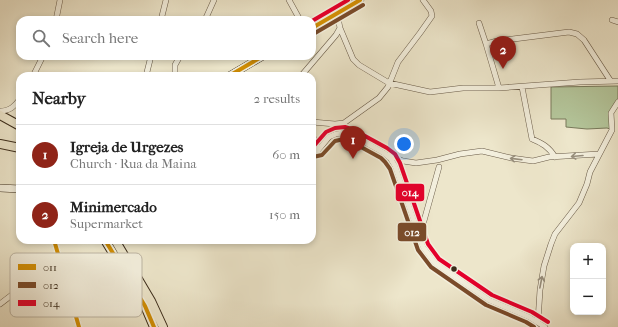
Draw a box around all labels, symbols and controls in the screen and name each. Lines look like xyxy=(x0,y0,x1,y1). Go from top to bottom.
search box xyxy=(16,16,316,60)
icon: search xyxy=(30,27,52,49)
text: Search here xyxy=(62,29,138,47)
pin: 2 xyxy=(490,36,516,69)
text: Nearby xyxy=(32,88,86,108)
text: 2 results xyxy=(254,91,300,106)
pin: 1 xyxy=(340,126,366,159)
your location xyxy=(394,134,414,154)
text: Igreja de Urgezes xyxy=(70,138,183,156)
text: 1 xyxy=(43,147,47,162)
text: 60 m xyxy=(272,147,300,162)
one-way arrow xyxy=(571,152,584,159)
one-way arrow xyxy=(510,155,523,163)
text: Church · Rua da Maina xyxy=(70,156,196,171)
line badge: 014 xyxy=(395,183,425,202)
text: 014 xyxy=(402,186,419,199)
text: Minimercado xyxy=(70,198,157,216)
text: 2 xyxy=(42,207,48,222)
text: 150 m xyxy=(269,207,300,222)
text: Supermarket xyxy=(70,216,143,231)
line badge: 012 xyxy=(397,222,427,242)
text: 012 xyxy=(404,226,420,239)
map controls xyxy=(570,243,606,315)
button: + xyxy=(570,243,606,279)
legend xyxy=(10,253,142,317)
text: 011 xyxy=(43,261,57,274)
unlabelled marker xyxy=(449,264,459,274)
one-way arrow xyxy=(537,276,545,289)
text: 012 xyxy=(43,279,59,292)
button: − xyxy=(570,279,606,315)
text: 014 xyxy=(43,297,60,310)

